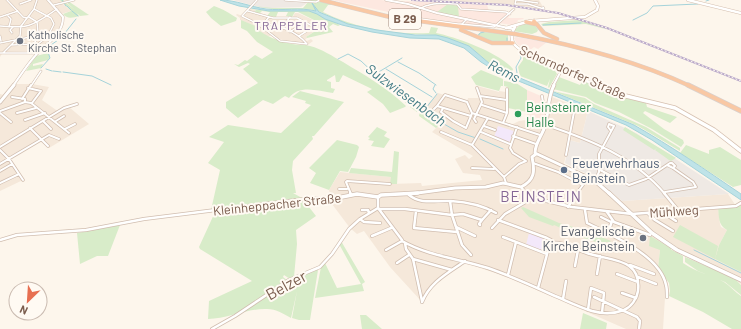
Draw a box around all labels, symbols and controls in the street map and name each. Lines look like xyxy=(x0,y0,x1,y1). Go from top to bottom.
road number: B 29 xyxy=(389,9,421,29)
district label: TRAPPELER xyxy=(254,18,328,32)
place label: Katholische Kirche St. Stephan xyxy=(28,28,117,54)
marker: Katholische Kirche St. Stephan xyxy=(15,36,25,46)
street label: Schorndorfer Straße xyxy=(517,41,629,103)
water label: Rems xyxy=(486,55,523,86)
water label: Sulzwiesenbach xyxy=(363,60,450,129)
place label: Beinsteiner Halle xyxy=(526,99,591,130)
marker: Beinsteiner Halle xyxy=(513,109,523,119)
place label: Feuerwehrhaus Beinstein xyxy=(572,155,659,186)
marker: Feuerwehrhaus Beinstein xyxy=(559,165,569,175)
district label: BEINSTEIN xyxy=(500,187,582,205)
street label: Kleinheppacher Straße xyxy=(212,189,342,219)
street label: Mühlweg xyxy=(649,201,699,221)
place label: Evangelische Kirche Beinstein xyxy=(542,223,635,254)
marker: Evangelische Kirche Beinstein xyxy=(638,233,648,243)
street label: Belzer xyxy=(262,266,310,303)
north arrow xyxy=(8,281,48,321)
text: N xyxy=(17,303,30,318)

